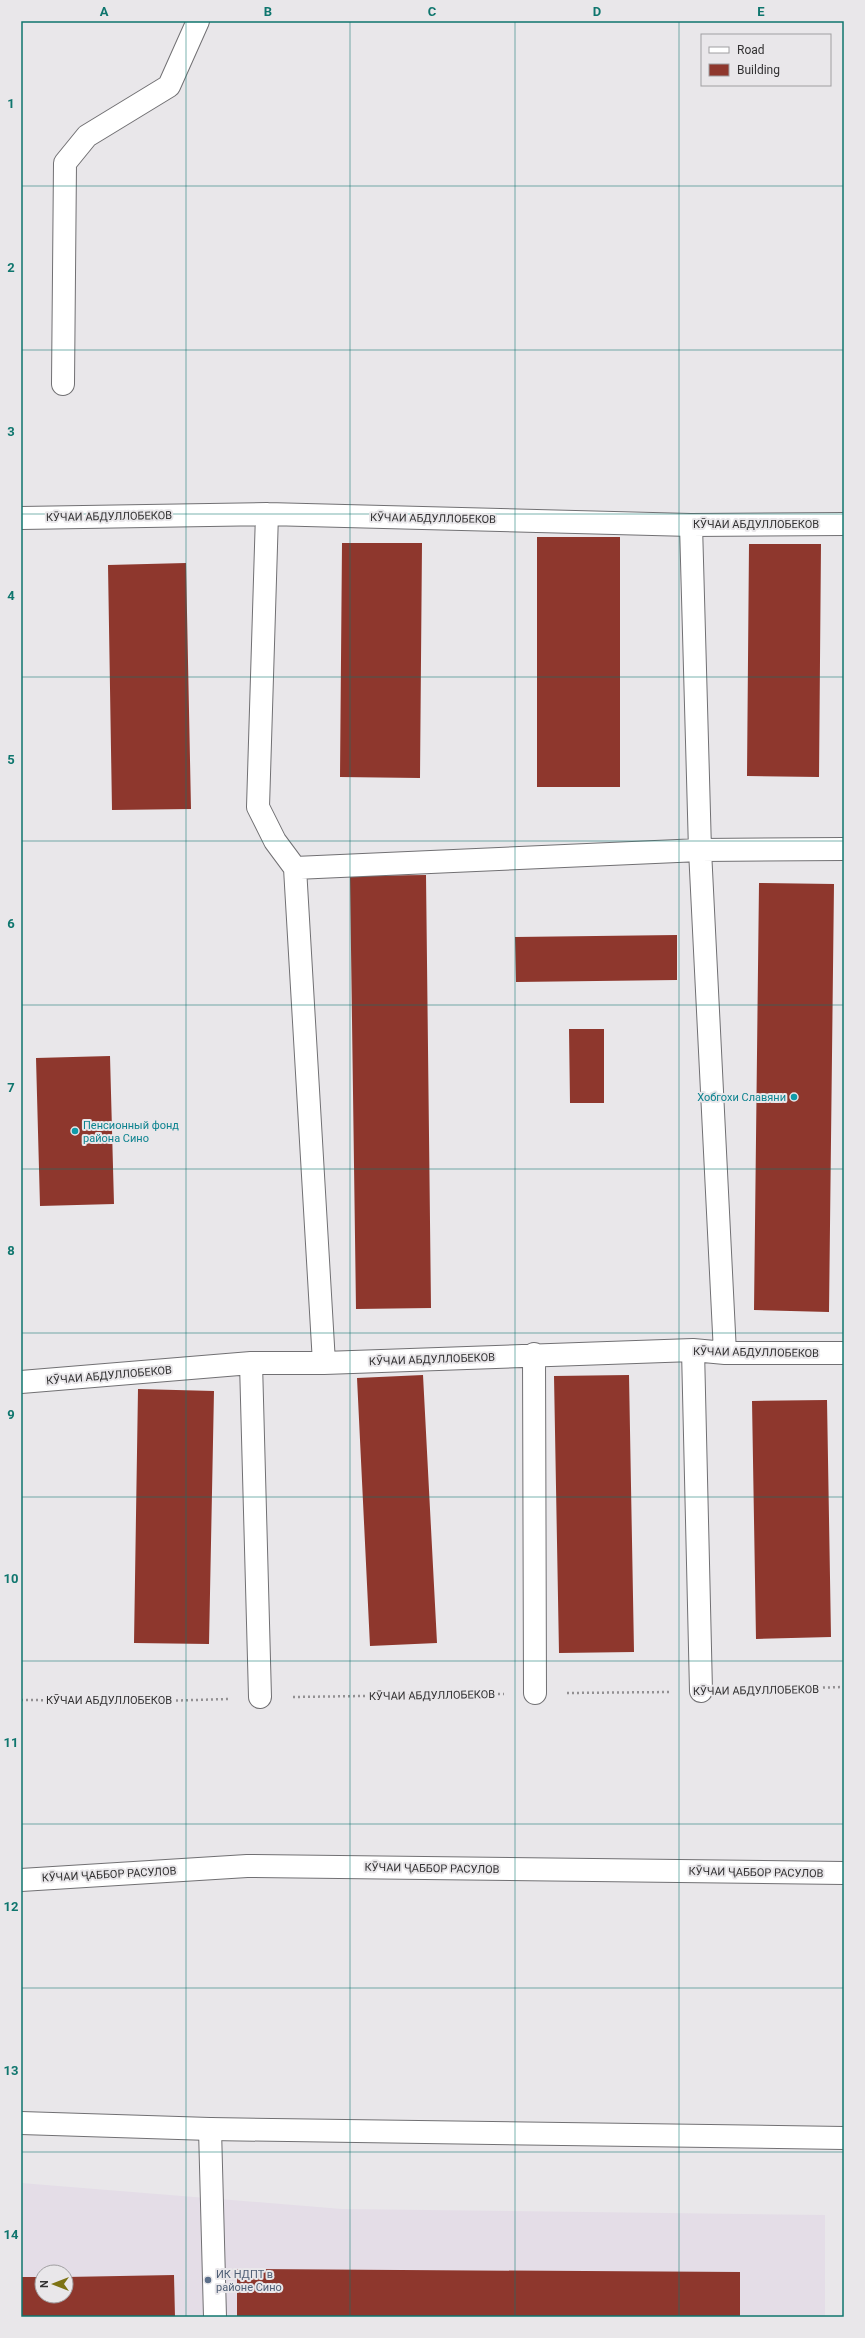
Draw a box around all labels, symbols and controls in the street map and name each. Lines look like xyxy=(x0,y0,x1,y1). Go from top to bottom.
text: A xyxy=(100,4,109,19)
text: B xyxy=(264,4,272,19)
text: C xyxy=(428,4,437,19)
text: D xyxy=(593,4,601,19)
text: E xyxy=(757,4,765,19)
legend xyxy=(701,34,831,86)
text: Road xyxy=(737,43,765,57)
text: Building xyxy=(737,63,780,77)
text: 1 xyxy=(7,96,15,111)
text: 2 xyxy=(7,260,15,275)
text: 3 xyxy=(7,424,15,439)
street label: КӮЧАИ АБДУЛЛОБЕКОВ xyxy=(46,509,172,524)
street label: КӮЧАИ АБДУЛЛОБЕКОВ xyxy=(370,511,496,526)
street label: КӮЧАИ АБДУЛЛОБЕКОВ xyxy=(693,518,819,531)
text: 4 xyxy=(7,588,15,603)
text: 5 xyxy=(7,752,15,767)
text: 6 xyxy=(7,916,15,931)
text: 7 xyxy=(7,1080,15,1095)
place label: Хобгохи Славяни xyxy=(697,1091,786,1104)
marker: Хобгохи Славяни xyxy=(789,1092,799,1102)
place label: Пенсионный фонд района Сино xyxy=(83,1119,179,1145)
marker: Пенсионный фонд района Сино xyxy=(70,1126,80,1136)
text: 8 xyxy=(7,1243,15,1258)
street label: КӮЧАИ АБДУЛЛОБЕКОВ xyxy=(693,1345,819,1360)
street label: КӮЧАИ АБДУЛЛОБЕКОВ xyxy=(369,1351,495,1368)
street label: КӮЧАИ АБДУЛЛОБЕКОВ xyxy=(46,1364,173,1387)
text: 9 xyxy=(7,1407,15,1422)
text: 10 xyxy=(4,1571,18,1586)
street label: КӮЧАИ АБДУЛЛОБЕКОВ xyxy=(693,1683,819,1698)
street label: КӮЧАИ АБДУЛЛОБЕКОВ xyxy=(369,1688,495,1703)
street label: КӮЧАИ АБДУЛЛОБЕКОВ xyxy=(46,1694,172,1707)
text: 11 xyxy=(4,1735,18,1750)
street label: КӮЧАИ ҶАББОР РАСУЛОВ xyxy=(364,1861,500,1876)
street label: КӮЧАИ ҶАББОР РАСУЛОВ xyxy=(41,1864,177,1885)
street label: КӮЧАИ ҶАББОР РАСУЛОВ xyxy=(688,1865,824,1880)
text: 12 xyxy=(4,1899,18,1914)
text: 13 xyxy=(4,2063,18,2078)
text: 14 xyxy=(4,2227,19,2242)
north arrow xyxy=(34,2264,74,2304)
place label: ИК НДПТ в районе Сино xyxy=(216,2268,282,2294)
marker: ИК НДПТ в районе Сино xyxy=(203,2275,213,2285)
text: N xyxy=(38,2280,51,2288)

